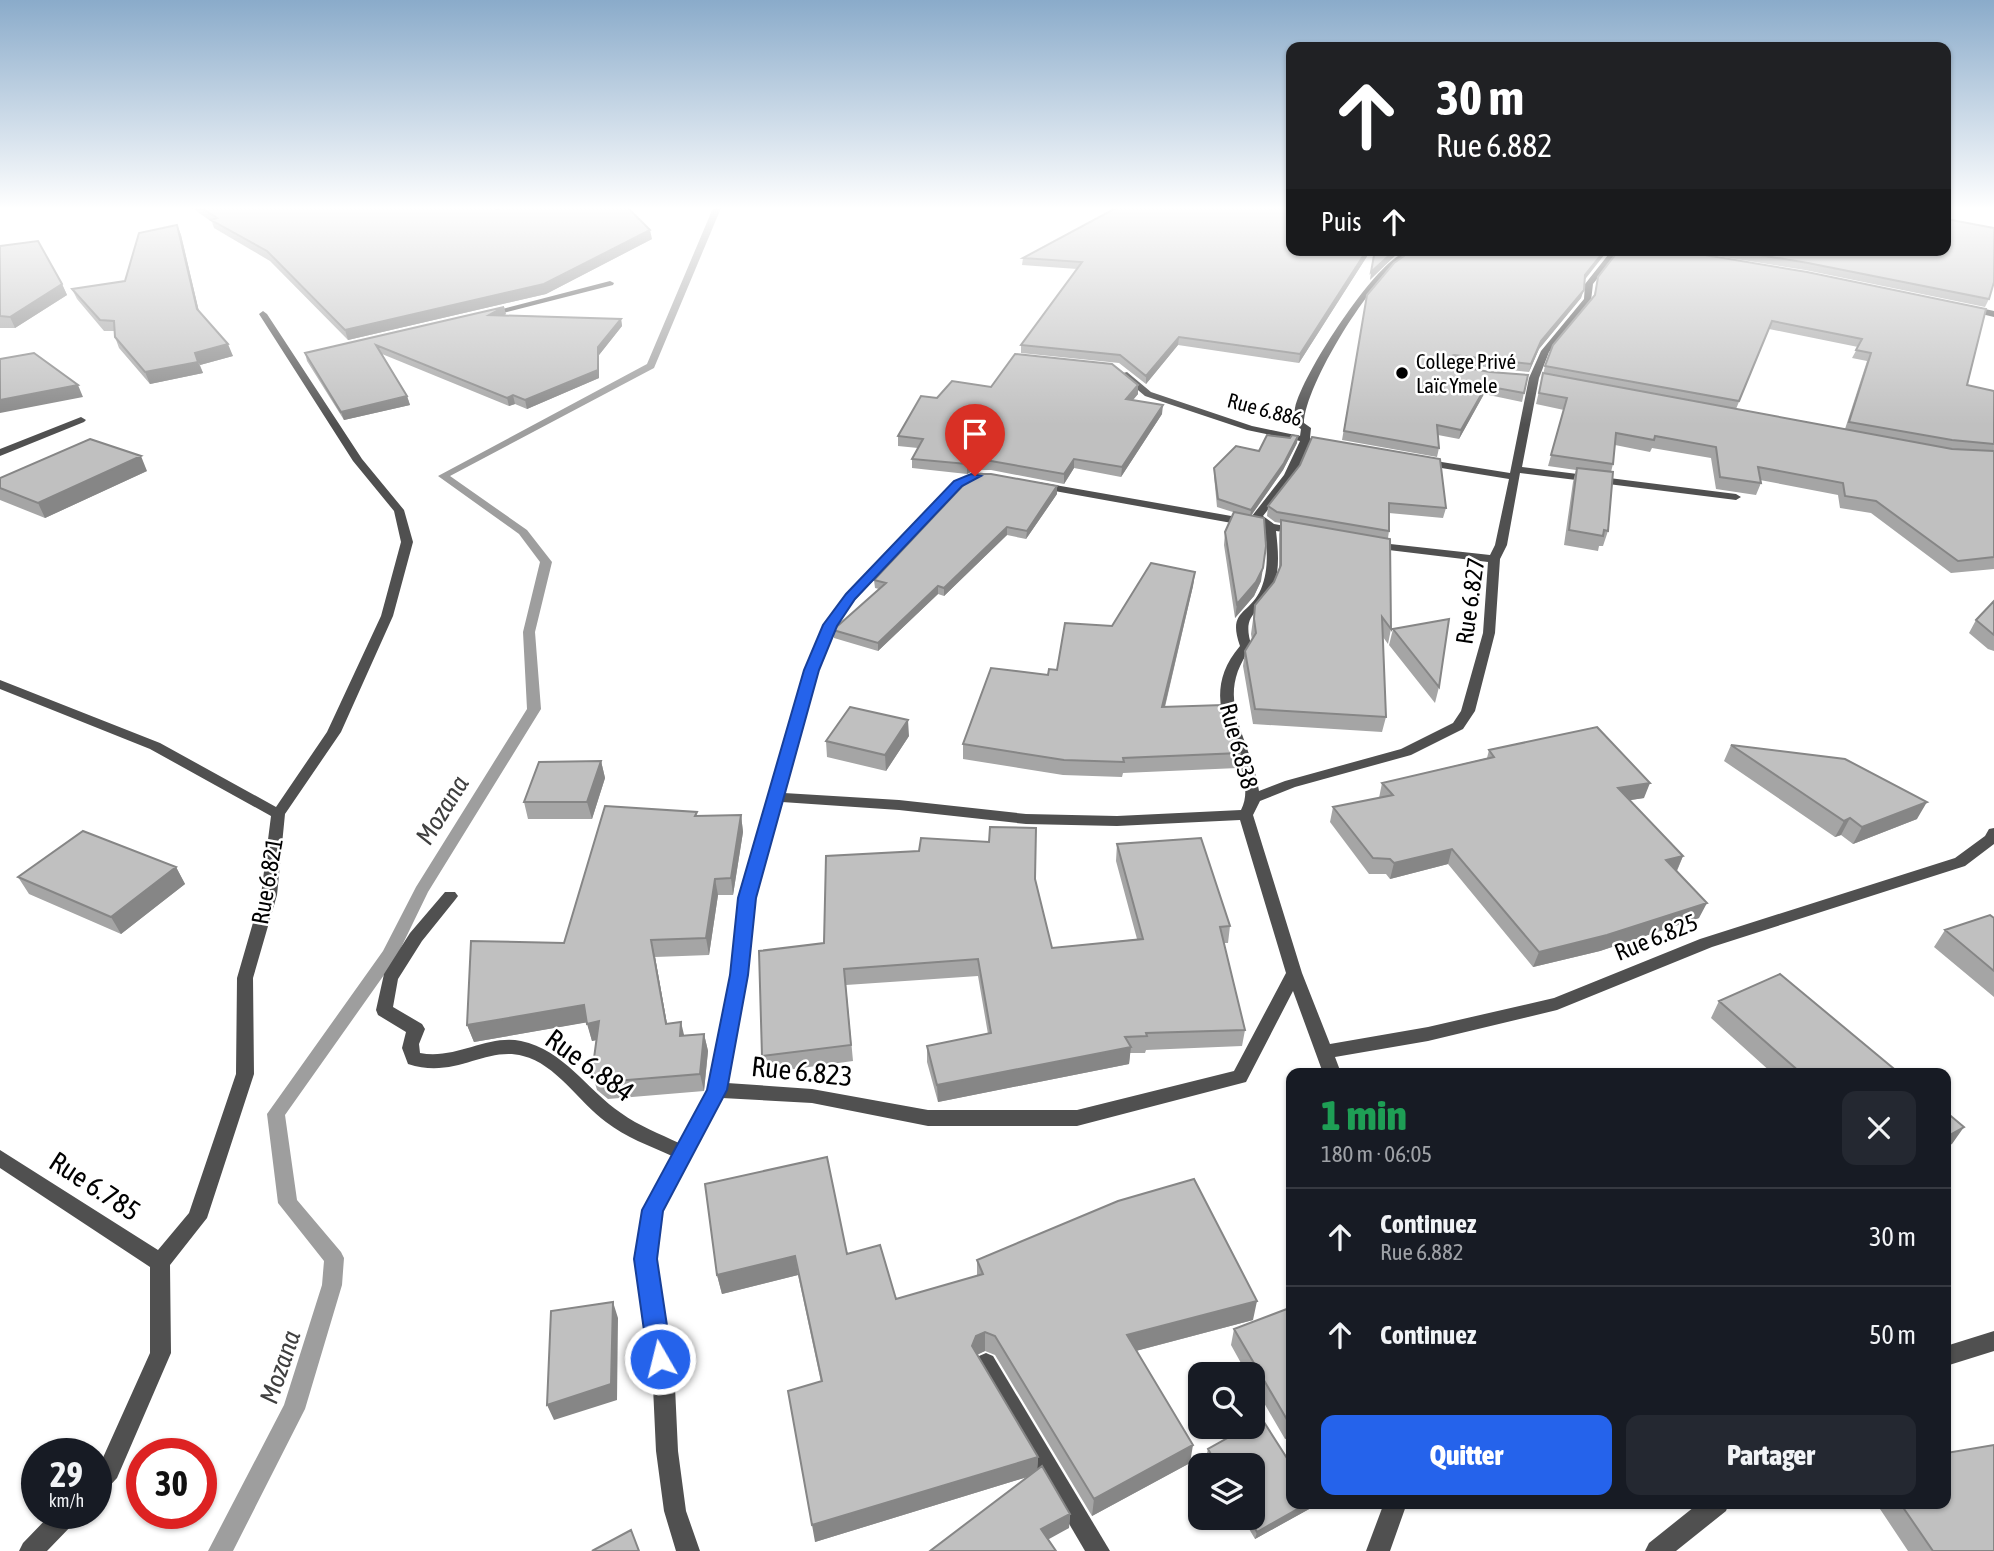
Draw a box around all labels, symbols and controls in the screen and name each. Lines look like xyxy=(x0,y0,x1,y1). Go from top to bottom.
text: 30 m xyxy=(1436,69,1524,125)
icon: ahead xyxy=(1321,70,1412,161)
text: Rue 6.882 xyxy=(1436,127,1552,164)
icon: ahead xyxy=(1375,203,1413,241)
text: Puis xyxy=(1321,207,1361,237)
place label: College Privé Laïc Ymele xyxy=(1416,349,1516,397)
marker: College Privé Laïc Ymele xyxy=(1394,365,1410,381)
street label: Rue 6.886 xyxy=(1225,388,1305,430)
pin xyxy=(945,404,1005,476)
icon: arrive xyxy=(956,415,994,453)
street label: Rue 6.827 xyxy=(1451,556,1489,646)
street label: Rue 6.838 xyxy=(1215,700,1263,792)
water label: Mozana xyxy=(409,770,475,850)
street label: Rue 6.821 xyxy=(246,836,288,926)
street label: Rue 6.825 xyxy=(1611,908,1701,966)
street label: Rue 6.884 xyxy=(539,1022,641,1108)
street label: Rue 6.823 xyxy=(750,1050,854,1092)
text: 1 min xyxy=(1321,1091,1407,1139)
button: close xyxy=(1842,1091,1916,1165)
text: 180 m · 06:05 xyxy=(1321,1141,1432,1167)
street label: Rue 6.785 xyxy=(44,1145,146,1227)
text: Continuez xyxy=(1380,1209,1476,1239)
icon: ahead xyxy=(1321,1218,1359,1256)
text: 30 m xyxy=(1869,1222,1916,1252)
text: Rue 6.882 xyxy=(1380,1239,1464,1265)
icon: ahead xyxy=(1321,1316,1359,1354)
text: Continuez xyxy=(1380,1320,1476,1350)
text: 50 m xyxy=(1869,1320,1916,1350)
position arrow xyxy=(623,1322,697,1396)
water label: Mozana xyxy=(254,1327,306,1407)
map controls xyxy=(1188,1362,1265,1530)
button: search xyxy=(1188,1362,1265,1439)
button: Quitter xyxy=(1321,1415,1612,1495)
button: Partager xyxy=(1626,1415,1916,1495)
speed limit sign: 30 xyxy=(126,1438,217,1529)
button: layers xyxy=(1188,1453,1265,1530)
text: 29 xyxy=(50,1454,83,1494)
text: km/h xyxy=(49,1490,84,1511)

